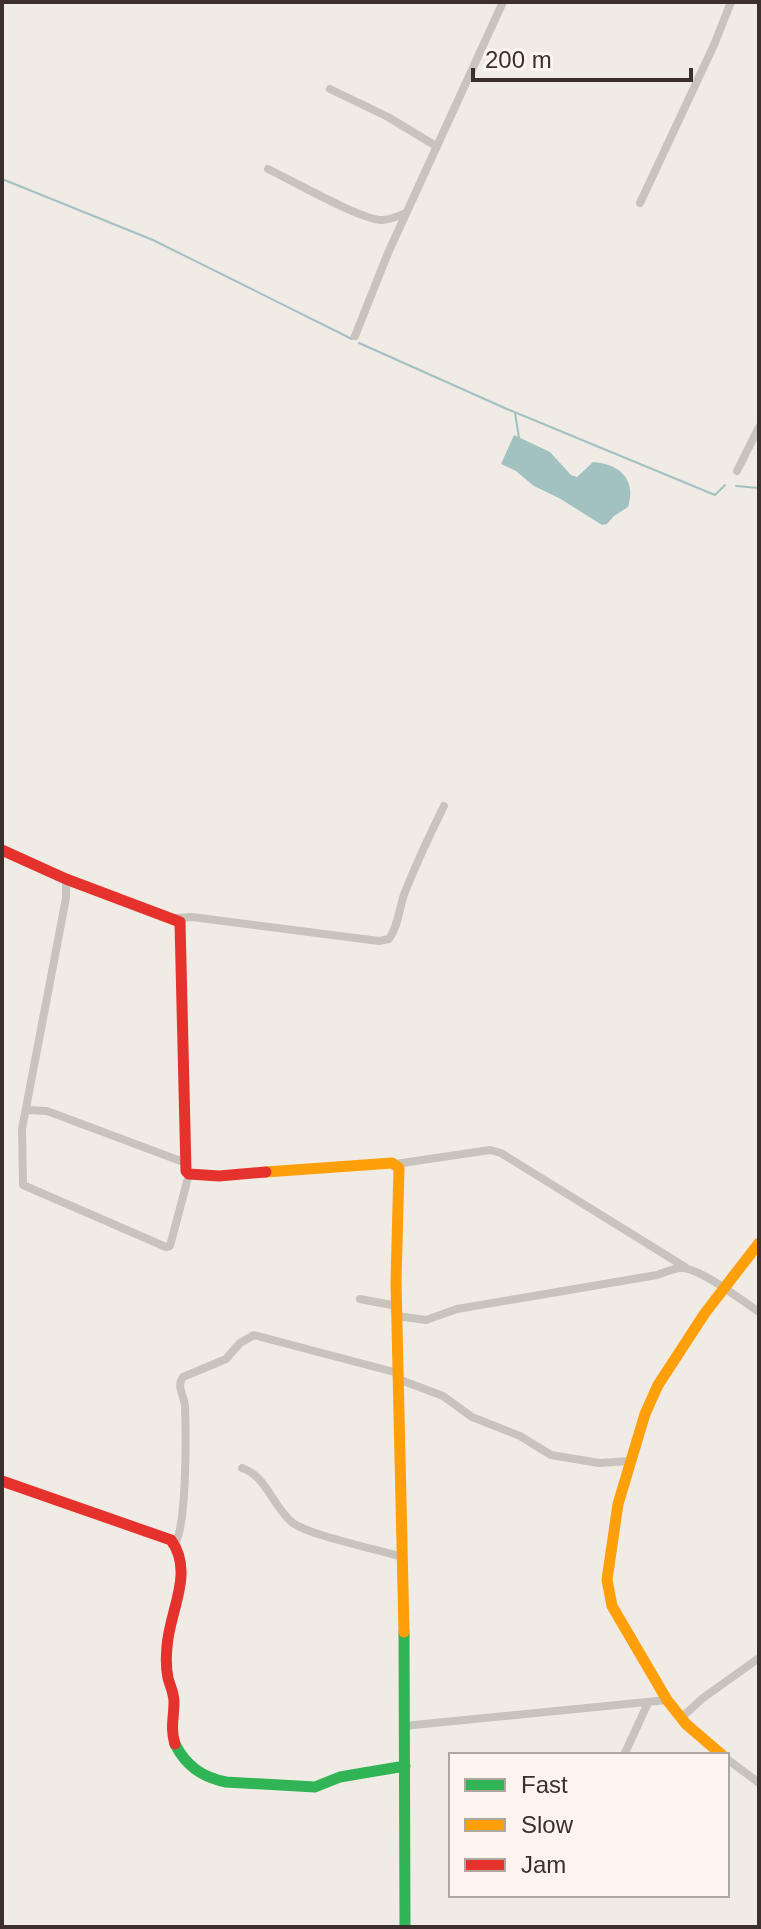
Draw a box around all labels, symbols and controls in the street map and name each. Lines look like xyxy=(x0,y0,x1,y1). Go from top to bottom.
scale bar xyxy=(473,32,691,82)
text: 200 m xyxy=(485,46,552,73)
legend xyxy=(449,1753,729,1897)
text: Fast xyxy=(521,1771,568,1798)
text: Slow xyxy=(521,1811,574,1838)
text: Jam xyxy=(521,1851,566,1878)

